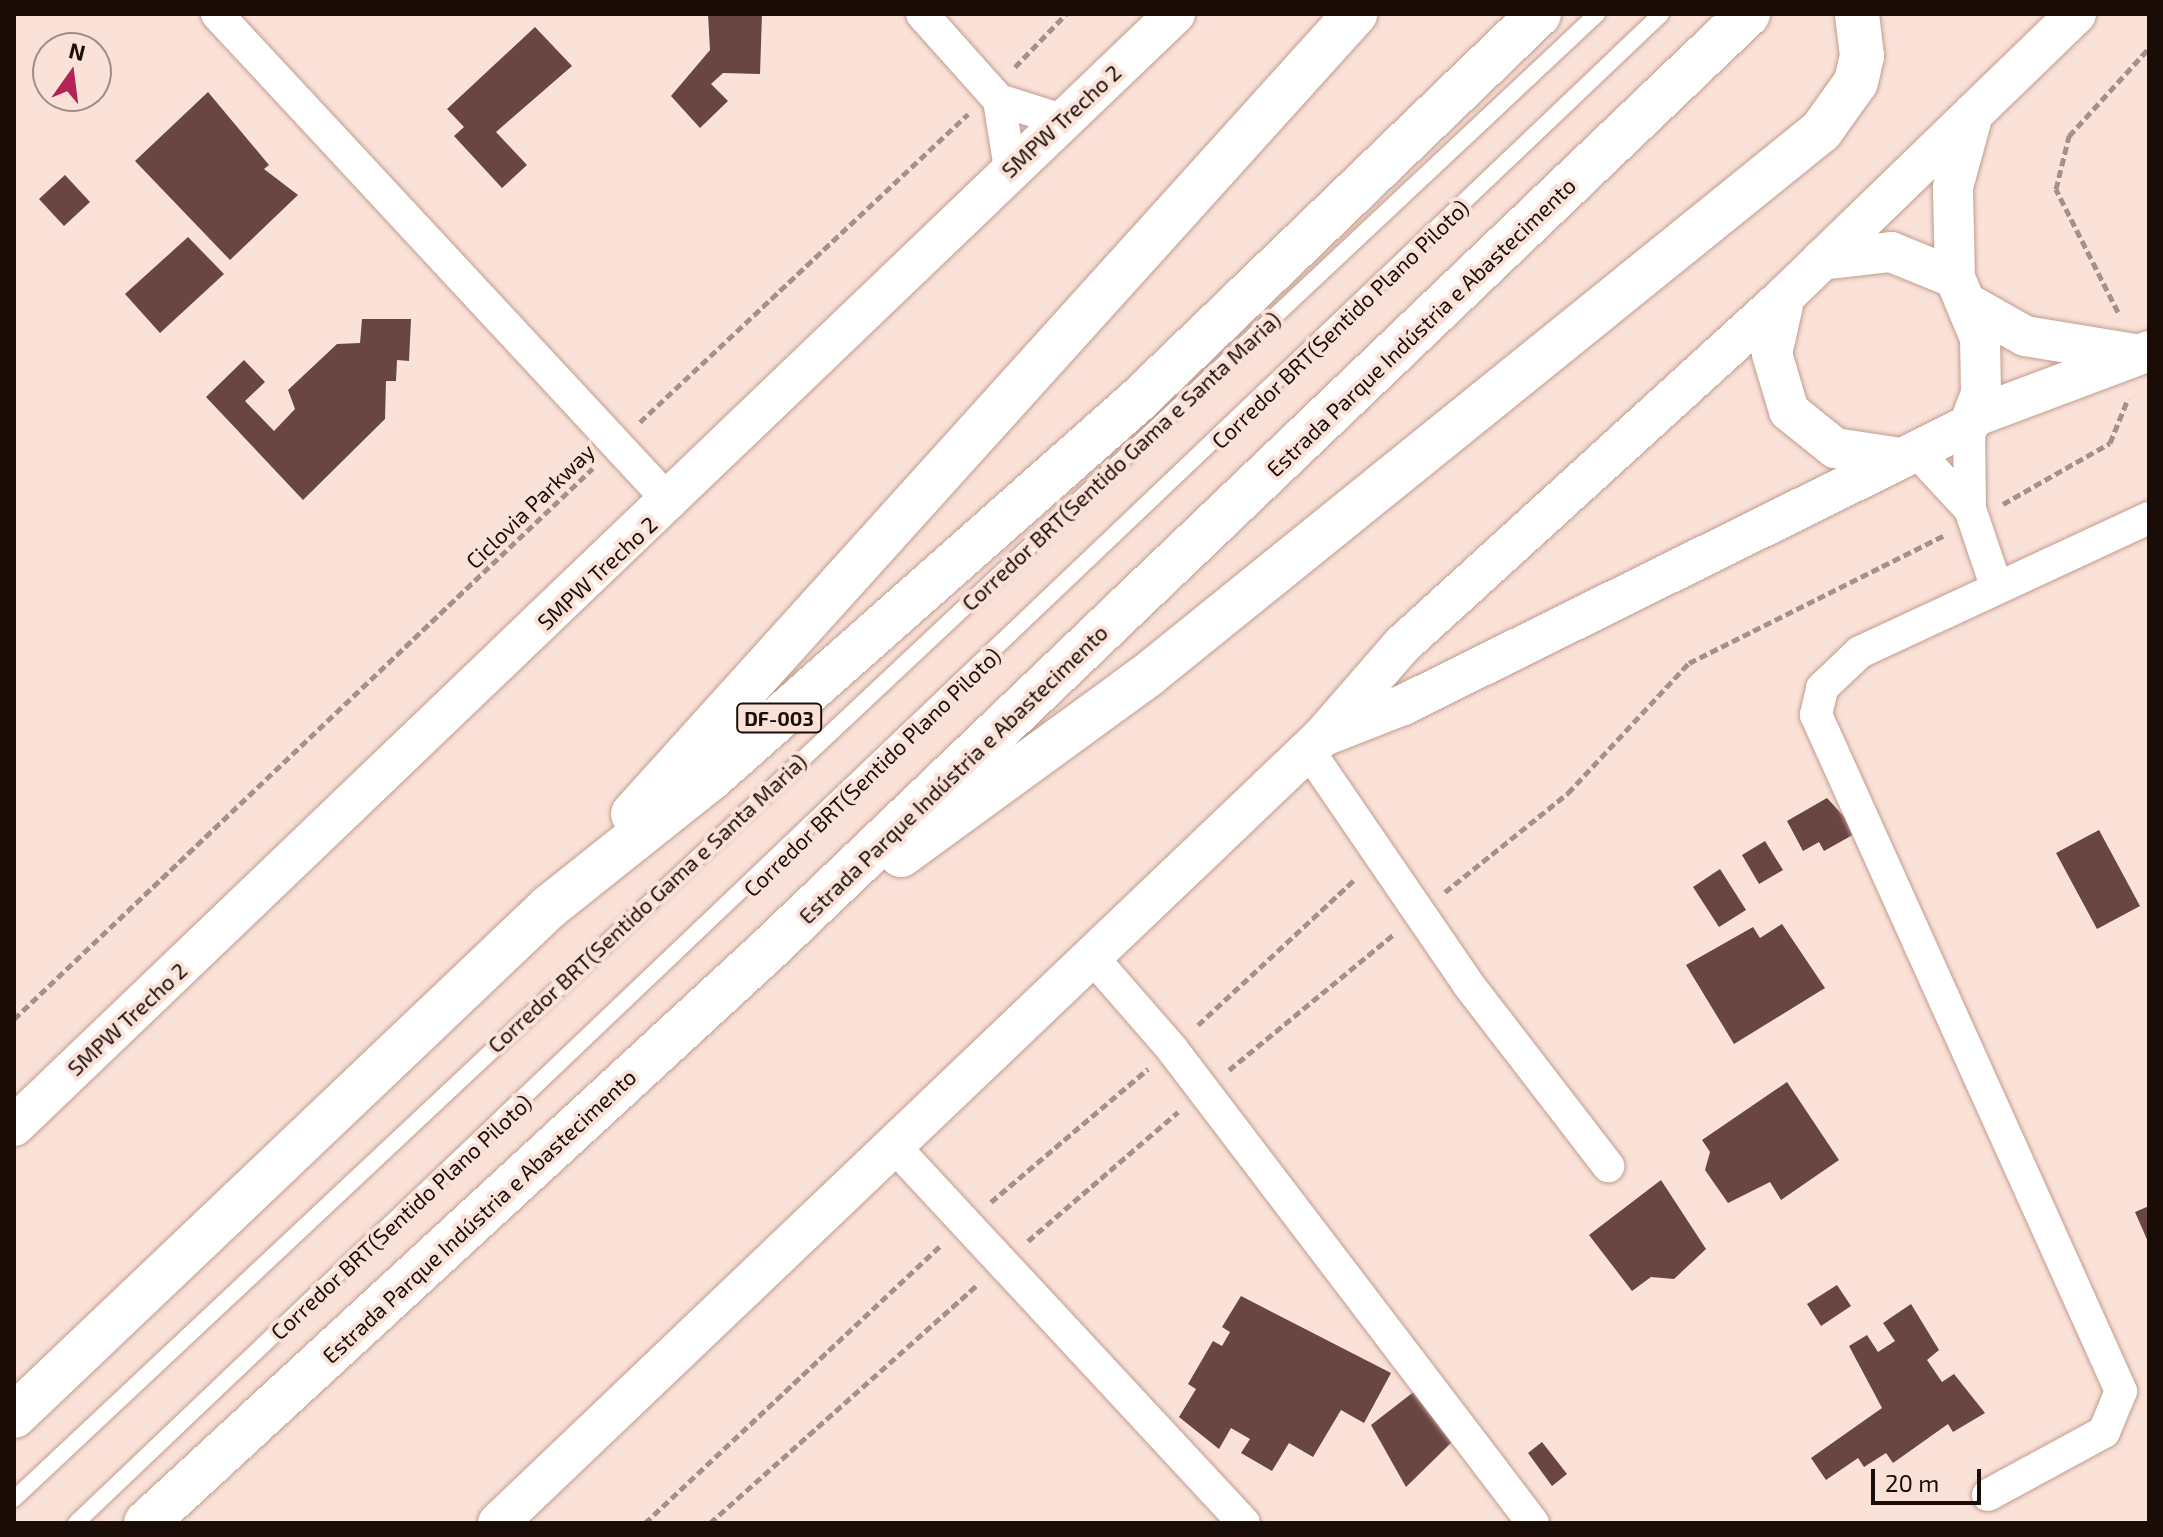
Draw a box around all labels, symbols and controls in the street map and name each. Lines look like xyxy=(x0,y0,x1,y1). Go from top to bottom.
north arrow xyxy=(32,32,112,112)
text: N xyxy=(66,36,88,65)
street label: SMPW Trecho 2 xyxy=(995,59,1127,183)
street label: Estrada Parque Indústria e Abastecimento xyxy=(1261,172,1581,482)
street label: Corredor BRT(Sentido Plano Piloto) xyxy=(1206,194,1474,454)
street label: Corredor BRT(Sentido Gama e Santa Maria) xyxy=(956,306,1286,616)
street label: Ciclovia Parkway xyxy=(460,438,600,574)
street label: SMPW Trecho 2 xyxy=(531,511,663,635)
street label: Estrada Parque Indústria e Abastecimento xyxy=(793,619,1113,929)
street label: Corredor BRT(Sentido Plano Piloto) xyxy=(738,642,1006,902)
road number: DF-003 xyxy=(735,702,823,734)
street label: Corredor BRT(Sentido Gama e Santa Maria) xyxy=(482,748,812,1058)
street label: SMPW Trecho 2 xyxy=(61,957,193,1081)
street label: Estrada Parque Indústria e Abastecimento xyxy=(317,1063,641,1369)
street label: Corredor BRT(Sentido Plano Piloto) xyxy=(265,1089,537,1345)
scale bar xyxy=(1875,1453,1985,1503)
text: 20 m xyxy=(1885,1468,1939,1497)

